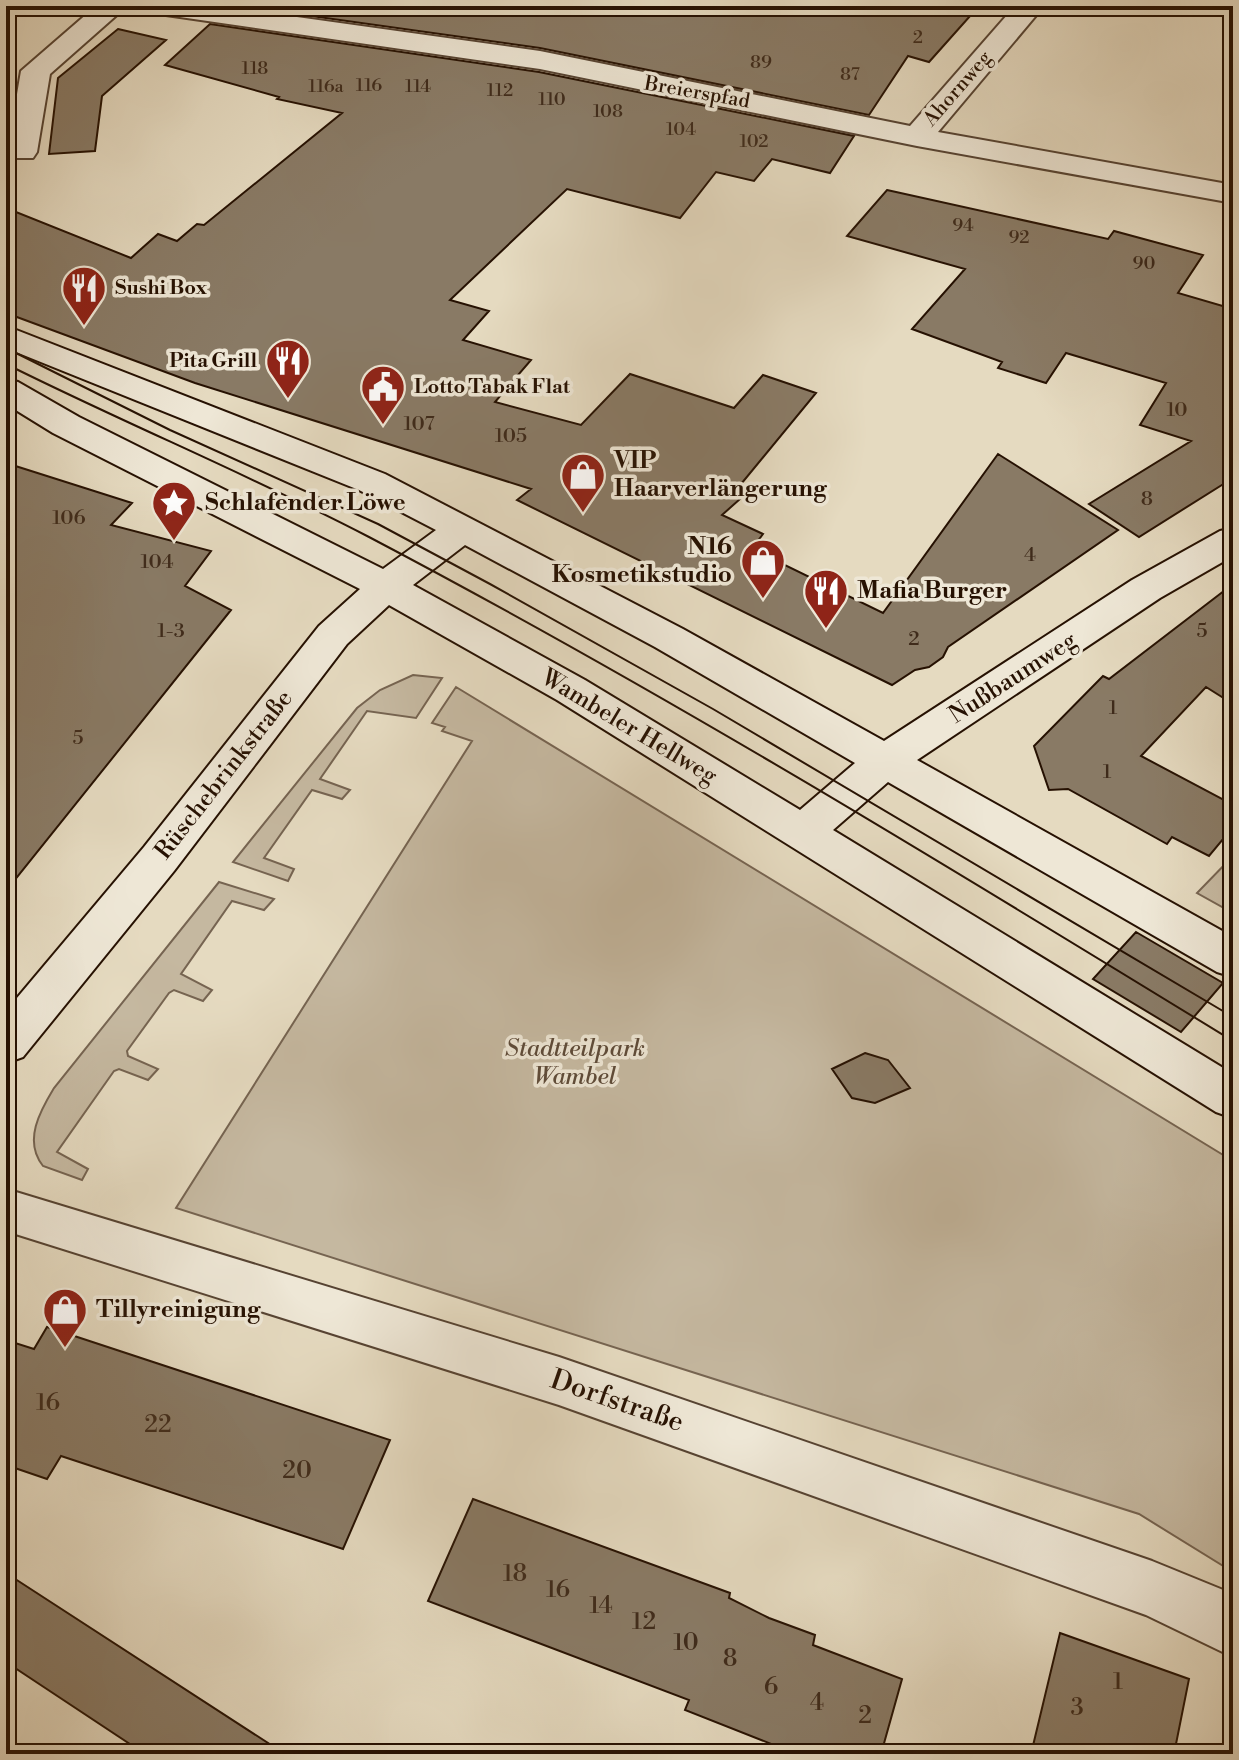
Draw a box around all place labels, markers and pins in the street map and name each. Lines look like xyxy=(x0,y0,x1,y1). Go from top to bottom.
restaurant icon: Sushi Box xyxy=(60,264,108,327)
place label: Sushi Box xyxy=(115,276,208,301)
restaurant icon: Pita Grill xyxy=(264,337,312,400)
place label: Pita Grill xyxy=(169,349,257,374)
public building icon: Lotto Tabak Flat xyxy=(359,363,407,426)
place label: Lotto Tabak Flat xyxy=(414,375,571,400)
place label: VIP Haarverlängerung xyxy=(613,446,828,504)
shop icon: VIP Haarverlängerung xyxy=(559,451,607,514)
place icon: Schlafender Löwe xyxy=(150,479,198,542)
place label: Schlafender Löwe xyxy=(205,488,406,518)
place label: N16 Kosmetikstudio xyxy=(551,532,732,590)
shop icon: N16 Kosmetikstudio xyxy=(739,537,787,600)
restaurant icon: Mafia Burger xyxy=(802,567,850,630)
place label: Mafia Burger xyxy=(857,576,1007,606)
shop icon: Tillyreinigung xyxy=(41,1286,89,1349)
place label: Tillyreinigung xyxy=(96,1295,262,1325)

